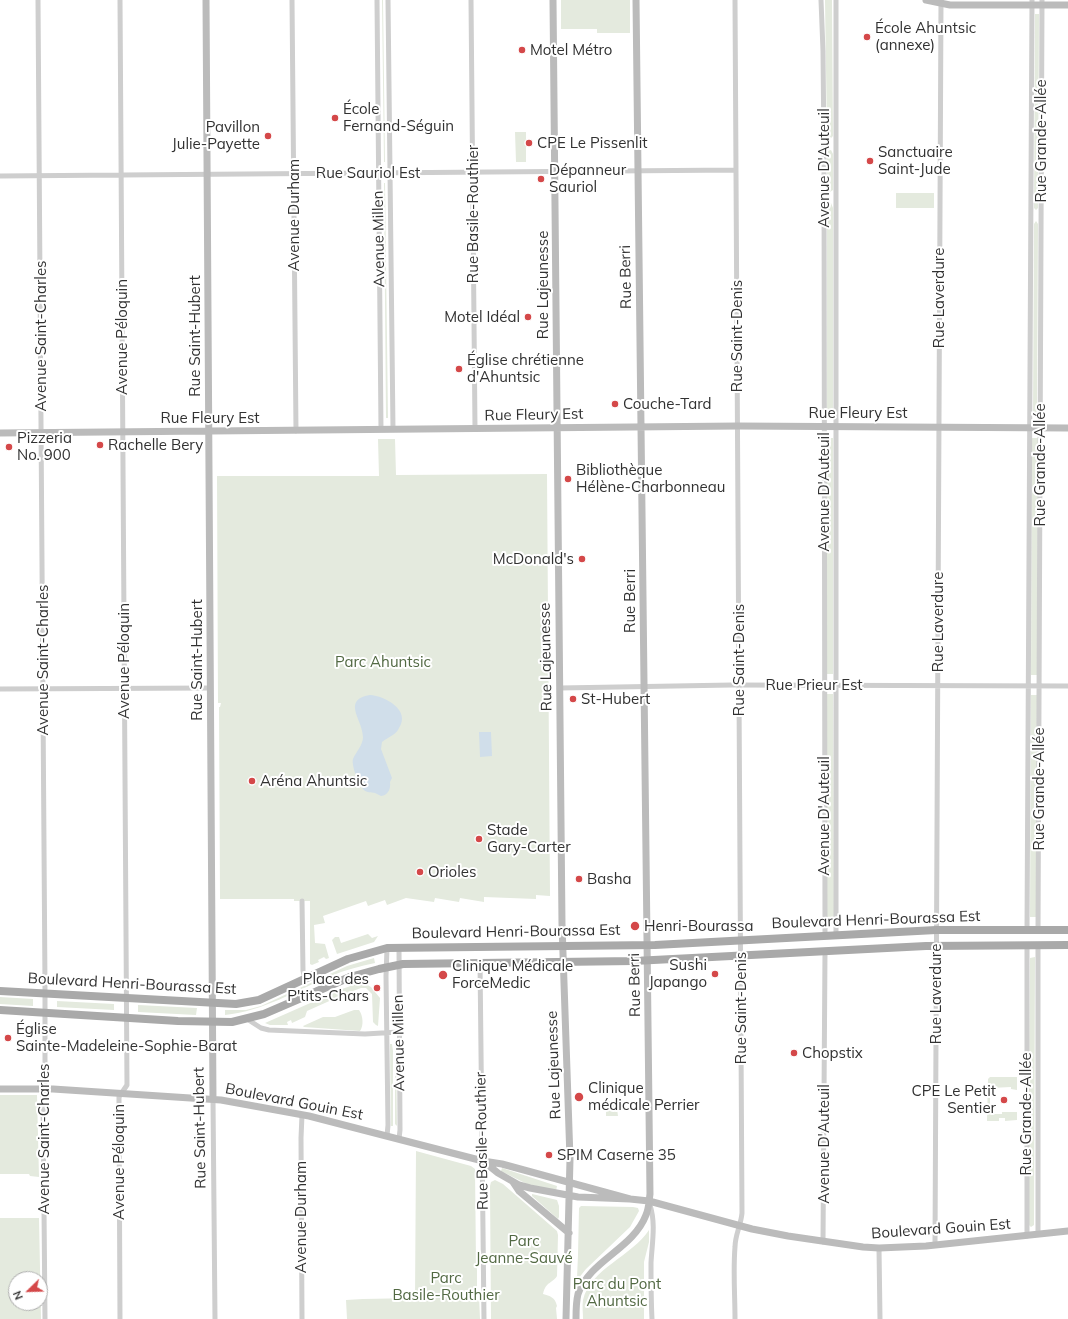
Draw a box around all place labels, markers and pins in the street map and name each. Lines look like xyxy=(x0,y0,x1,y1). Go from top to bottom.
place label: École Ahuntsic (annexe) xyxy=(875,19,976,54)
marker: École Ahuntsic (annexe) xyxy=(862,32,872,42)
place label: Motel Métro xyxy=(530,41,612,59)
marker: Motel Métro xyxy=(517,45,527,55)
place label: École Fernand-Séguin xyxy=(343,100,454,135)
marker: École Fernand-Séguin xyxy=(330,113,340,123)
place label: Pavillon Julie-Payette xyxy=(172,118,260,153)
marker: Pavillon Julie-Payette xyxy=(263,131,273,141)
place label: CPE Le Pissenlit xyxy=(537,134,647,152)
marker: CPE Le Pissenlit xyxy=(524,138,534,148)
place label: Sanctuaire Saint-Jude xyxy=(878,143,953,178)
marker: Sanctuaire Saint-Jude xyxy=(865,156,875,166)
place label: Dépanneur Sauriol xyxy=(549,161,626,196)
marker: Dépanneur Sauriol xyxy=(536,174,546,184)
place label: Motel Idéal xyxy=(444,308,520,326)
marker: Motel Idéal xyxy=(523,312,533,322)
place label: Église chrétienne d'Ahuntsic xyxy=(467,351,584,386)
marker: Église chrétienne d'Ahuntsic xyxy=(454,364,464,374)
place label: Couche-Tard xyxy=(623,395,711,413)
marker: Couche-Tard xyxy=(610,399,620,409)
place label: Pizzeria No. 900 xyxy=(17,429,72,464)
place label: Rachelle Bery xyxy=(108,436,203,454)
marker: Rachelle Bery xyxy=(95,440,105,450)
marker: Pizzeria No. 900 xyxy=(4,442,14,452)
place label: Bibliothèque Hélène-Charbonneau xyxy=(576,461,725,496)
marker: Bibliothèque Hélène-Charbonneau xyxy=(563,474,573,484)
place label: McDonald's xyxy=(493,550,574,568)
marker: McDonald's xyxy=(577,554,587,564)
place label: St-Hubert xyxy=(581,690,650,708)
marker: St-Hubert xyxy=(568,694,578,704)
place label: Aréna Ahuntsic xyxy=(260,772,367,790)
marker: Aréna Ahuntsic xyxy=(247,776,257,786)
place label: Stade Gary-Carter xyxy=(487,821,571,856)
marker: Stade Gary-Carter xyxy=(474,834,484,844)
place label: Orioles xyxy=(428,863,476,881)
marker: Orioles xyxy=(415,867,425,877)
place label: Basha xyxy=(587,870,631,888)
marker: Basha xyxy=(574,874,584,884)
place label: Henri-Bourassa xyxy=(644,917,754,935)
marker: Henri-Bourassa xyxy=(629,920,641,932)
place label: Sushi Japango xyxy=(649,956,707,991)
place label: Clinique Médicale ForceMedic xyxy=(452,957,573,992)
marker: Clinique Médicale ForceMedic xyxy=(437,969,449,981)
marker: Sushi Japango xyxy=(710,969,720,979)
place label: Place des P'tits-Chars xyxy=(287,970,369,1005)
marker: Place des P'tits-Chars xyxy=(372,983,382,993)
place label: Église Sainte-Madeleine-Sophie-Barat xyxy=(16,1020,237,1055)
marker: Église Sainte-Madeleine-Sophie-Barat xyxy=(3,1033,13,1043)
place label: Chopstix xyxy=(802,1044,863,1062)
marker: Chopstix xyxy=(789,1048,799,1058)
place label: Clinique médicale Perrier xyxy=(588,1079,700,1114)
place label: CPE Le Petit Sentier xyxy=(911,1082,996,1117)
marker: Clinique médicale Perrier xyxy=(573,1091,585,1103)
marker: CPE Le Petit Sentier xyxy=(999,1095,1009,1105)
place label: SPIM Caserne 35 xyxy=(557,1146,676,1164)
marker: SPIM Caserne 35 xyxy=(544,1150,554,1160)

